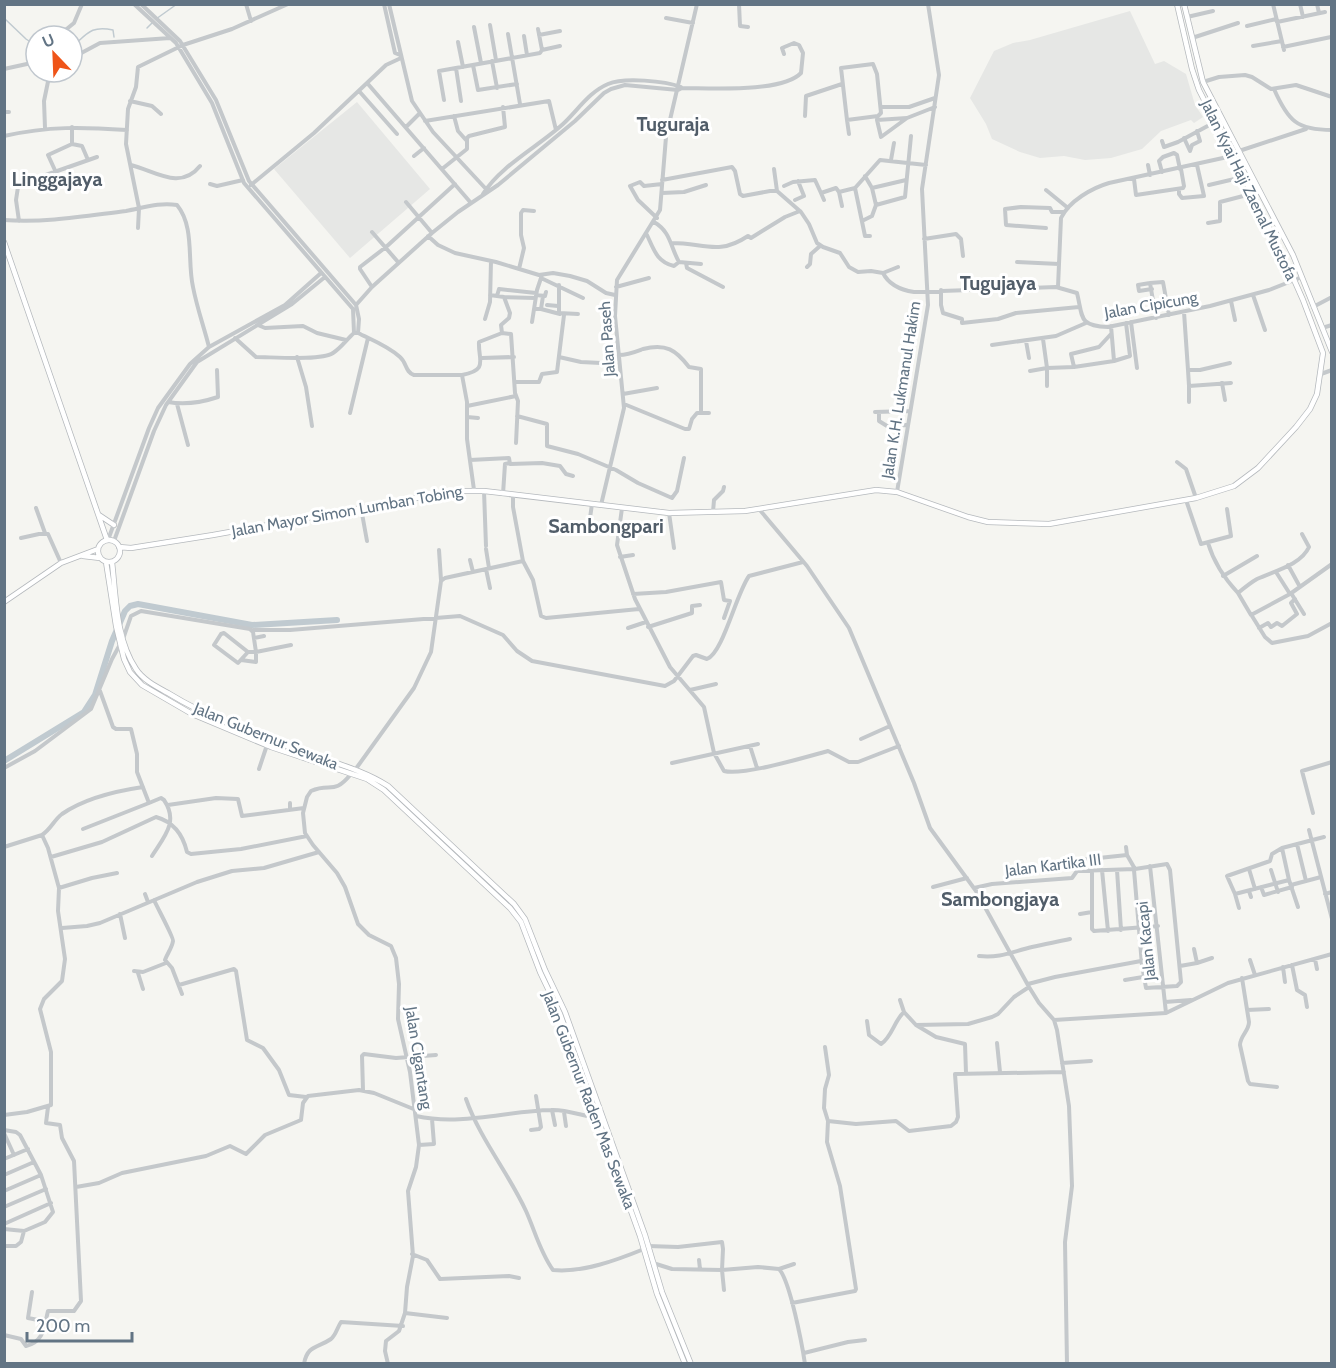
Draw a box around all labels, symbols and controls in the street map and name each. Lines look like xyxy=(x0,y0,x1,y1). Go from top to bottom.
north arrow xyxy=(24,24,84,84)
text: U xyxy=(39,30,57,52)
street label: Jalan Kyai Haji Zaenal Mustofa xyxy=(1196,96,1301,284)
district label: Tuguraja xyxy=(637,112,709,136)
district label: Linggajaya xyxy=(12,167,102,191)
district label: Tugujaya xyxy=(960,271,1036,295)
street label: Jalan Cipicung xyxy=(1102,287,1200,323)
street label: Jalan K.H. Lukmanul Hakim xyxy=(877,300,924,481)
street label: Jalan Paseh xyxy=(595,301,619,378)
street label: Jalan Mayor Simon Lumban Tobing xyxy=(229,481,465,541)
district label: Sambongpari xyxy=(548,514,664,538)
street label: Jalan Gubernur Sewaka xyxy=(190,698,341,774)
street label: Jalan Kartika III xyxy=(1003,850,1102,880)
district label: Sambongjaya xyxy=(941,887,1059,911)
street label: Jalan Kacapi xyxy=(1132,900,1160,983)
street label: Jalan Gubernur Raden Mas Sewaka xyxy=(538,987,640,1212)
street label: Jalan Cigantang xyxy=(401,1004,437,1112)
scale bar xyxy=(27,1305,132,1343)
text: 200 m xyxy=(36,1315,90,1337)

